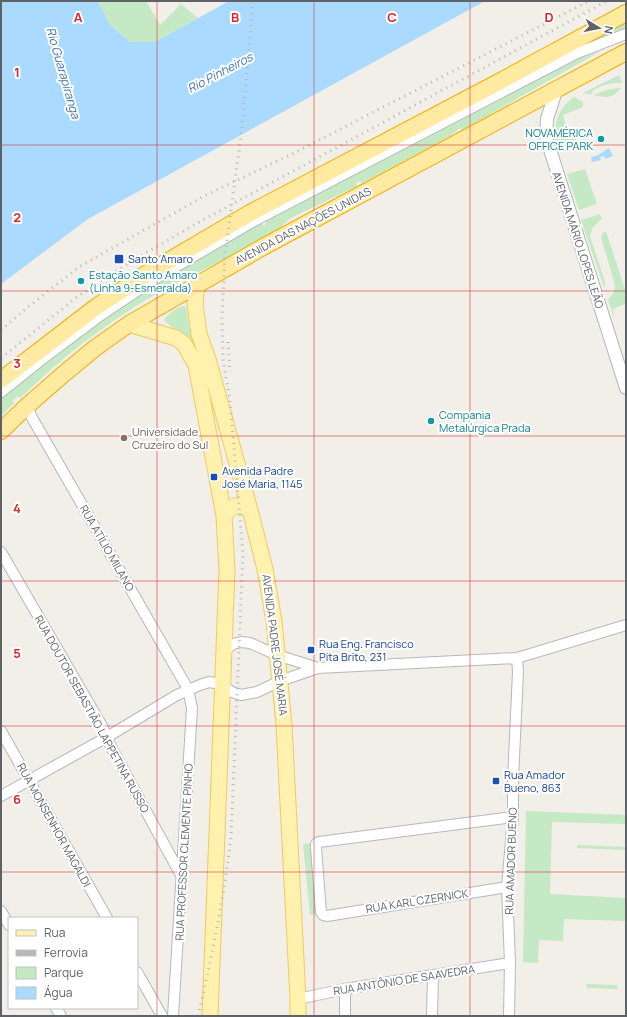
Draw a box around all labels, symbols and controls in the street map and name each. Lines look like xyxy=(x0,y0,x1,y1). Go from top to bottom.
text: A xyxy=(74,8,83,26)
text: B xyxy=(231,8,239,26)
text: C xyxy=(387,8,397,26)
text: D xyxy=(544,8,554,26)
north arrow xyxy=(579,8,619,48)
water label: Rio Guarapiranga xyxy=(42,25,85,122)
text: N xyxy=(601,25,617,35)
water label: Rio Pinheiros xyxy=(184,47,257,97)
text: 1 xyxy=(14,63,20,81)
place label: NOVAMÉRICA OFFICE PARK xyxy=(525,125,593,153)
marker: NOVAMÉRICA OFFICE PARK xyxy=(596,134,606,144)
street label: AVENIDA MÁRIO LOPES LEÃO xyxy=(549,170,608,310)
street label: AVENIDA DAS NAÇÕES UNIDAS xyxy=(232,183,374,268)
text: 2 xyxy=(13,208,21,226)
place label: Santo Amaro xyxy=(128,251,194,266)
marker: Santo Amaro xyxy=(113,253,125,265)
place label: Estação Santo Amaro (Linha 9-Esmeralda) xyxy=(89,267,198,295)
marker: Estação Santo Amaro (Linha 9-Esmeralda) xyxy=(76,276,86,286)
text: 3 xyxy=(13,354,21,372)
place label: Compania Metalúrgica Prada xyxy=(439,407,531,435)
marker: Compania Metalúrgica Prada xyxy=(426,416,436,426)
place label: Universidade Cruzeiro do Sul xyxy=(132,424,208,452)
marker: Universidade Cruzeiro do Sul xyxy=(119,433,129,443)
place label: Avenida Padre José Maria, 1145 xyxy=(222,463,303,491)
marker: Avenida Padre José Maria, 1145 xyxy=(209,472,219,482)
text: 4 xyxy=(13,499,21,517)
street label: RUA ATÍLIO MILANO xyxy=(77,502,138,594)
street label: AVENIDA PADRE JOSÉ MARIA xyxy=(259,573,292,717)
street label: RUA DOUTOR SEBASTIÃO LAPPETINA RUSSO xyxy=(32,612,153,815)
place label: Rua Eng. Francisco Pita Brito, 231 xyxy=(319,636,414,664)
text: 5 xyxy=(13,644,21,662)
marker: Rua Eng. Francisco Pita Brito, 231 xyxy=(306,645,316,655)
street label: RUA MONSENHOR MAGALDI xyxy=(14,760,95,889)
street label: RUA PROFESSOR CLEMENTE PINHO xyxy=(171,763,196,941)
place label: Rua Amador Bueno, 863 xyxy=(504,767,565,795)
marker: Rua Amador Bueno, 863 xyxy=(491,776,501,786)
text: 6 xyxy=(13,790,21,808)
street label: RUA AMADOR BUENO xyxy=(501,807,520,915)
street label: RUA KARL CZERNICK xyxy=(365,885,470,916)
legend xyxy=(8,917,138,1009)
text: Rua xyxy=(44,924,65,941)
text: Ferrovia xyxy=(44,944,88,961)
street label: RUA ANTÔNIO DE SAAVEDRA xyxy=(332,961,476,998)
text: Parque xyxy=(44,964,83,981)
text: Água xyxy=(44,984,73,1001)

